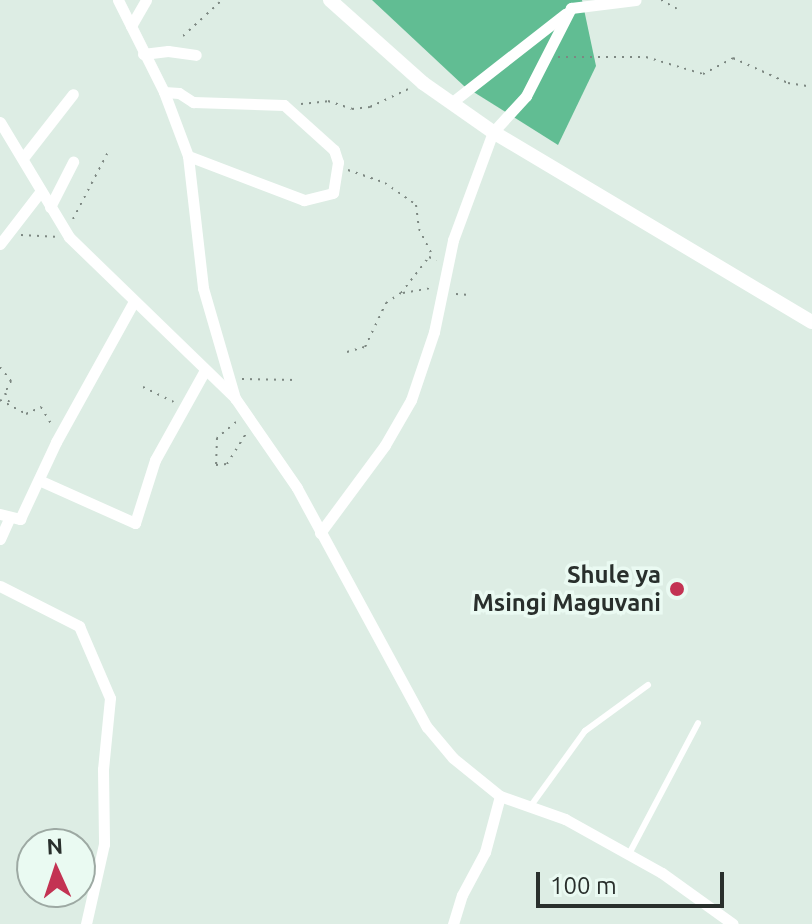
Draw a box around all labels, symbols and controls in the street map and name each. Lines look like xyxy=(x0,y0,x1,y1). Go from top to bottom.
place label: Shule ya Msingi Maguvani xyxy=(472,561,661,617)
marker: Shule ya Msingi Maguvani xyxy=(668,580,686,598)
north arrow xyxy=(16,828,96,908)
text: N xyxy=(46,833,64,858)
scale bar xyxy=(540,856,728,906)
text: 100 m xyxy=(550,872,617,899)

